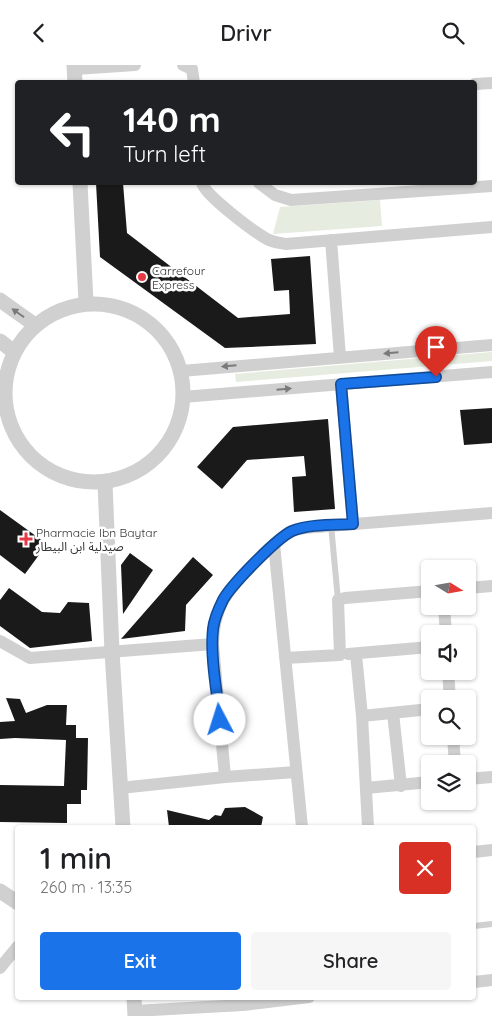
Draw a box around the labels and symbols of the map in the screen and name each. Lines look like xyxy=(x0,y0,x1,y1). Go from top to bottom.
place label: Carrefour Express xyxy=(152,263,206,292)
marker: Carrefour Express xyxy=(136,271,148,283)
one-way arrow xyxy=(11,308,24,318)
pin xyxy=(415,326,457,377)
one-way arrow xyxy=(383,349,399,357)
one-way arrow xyxy=(221,363,237,371)
one-way arrow xyxy=(276,385,292,393)
place label: Pharmacie Ibn Baytar صيدلية ابن البيطار xyxy=(35,525,158,554)
marker: Pharmacie Ibn Baytar صيدلية ابن البيطار xyxy=(20,533,32,545)
north arrow xyxy=(421,560,476,615)
position arrow xyxy=(193,693,245,745)

